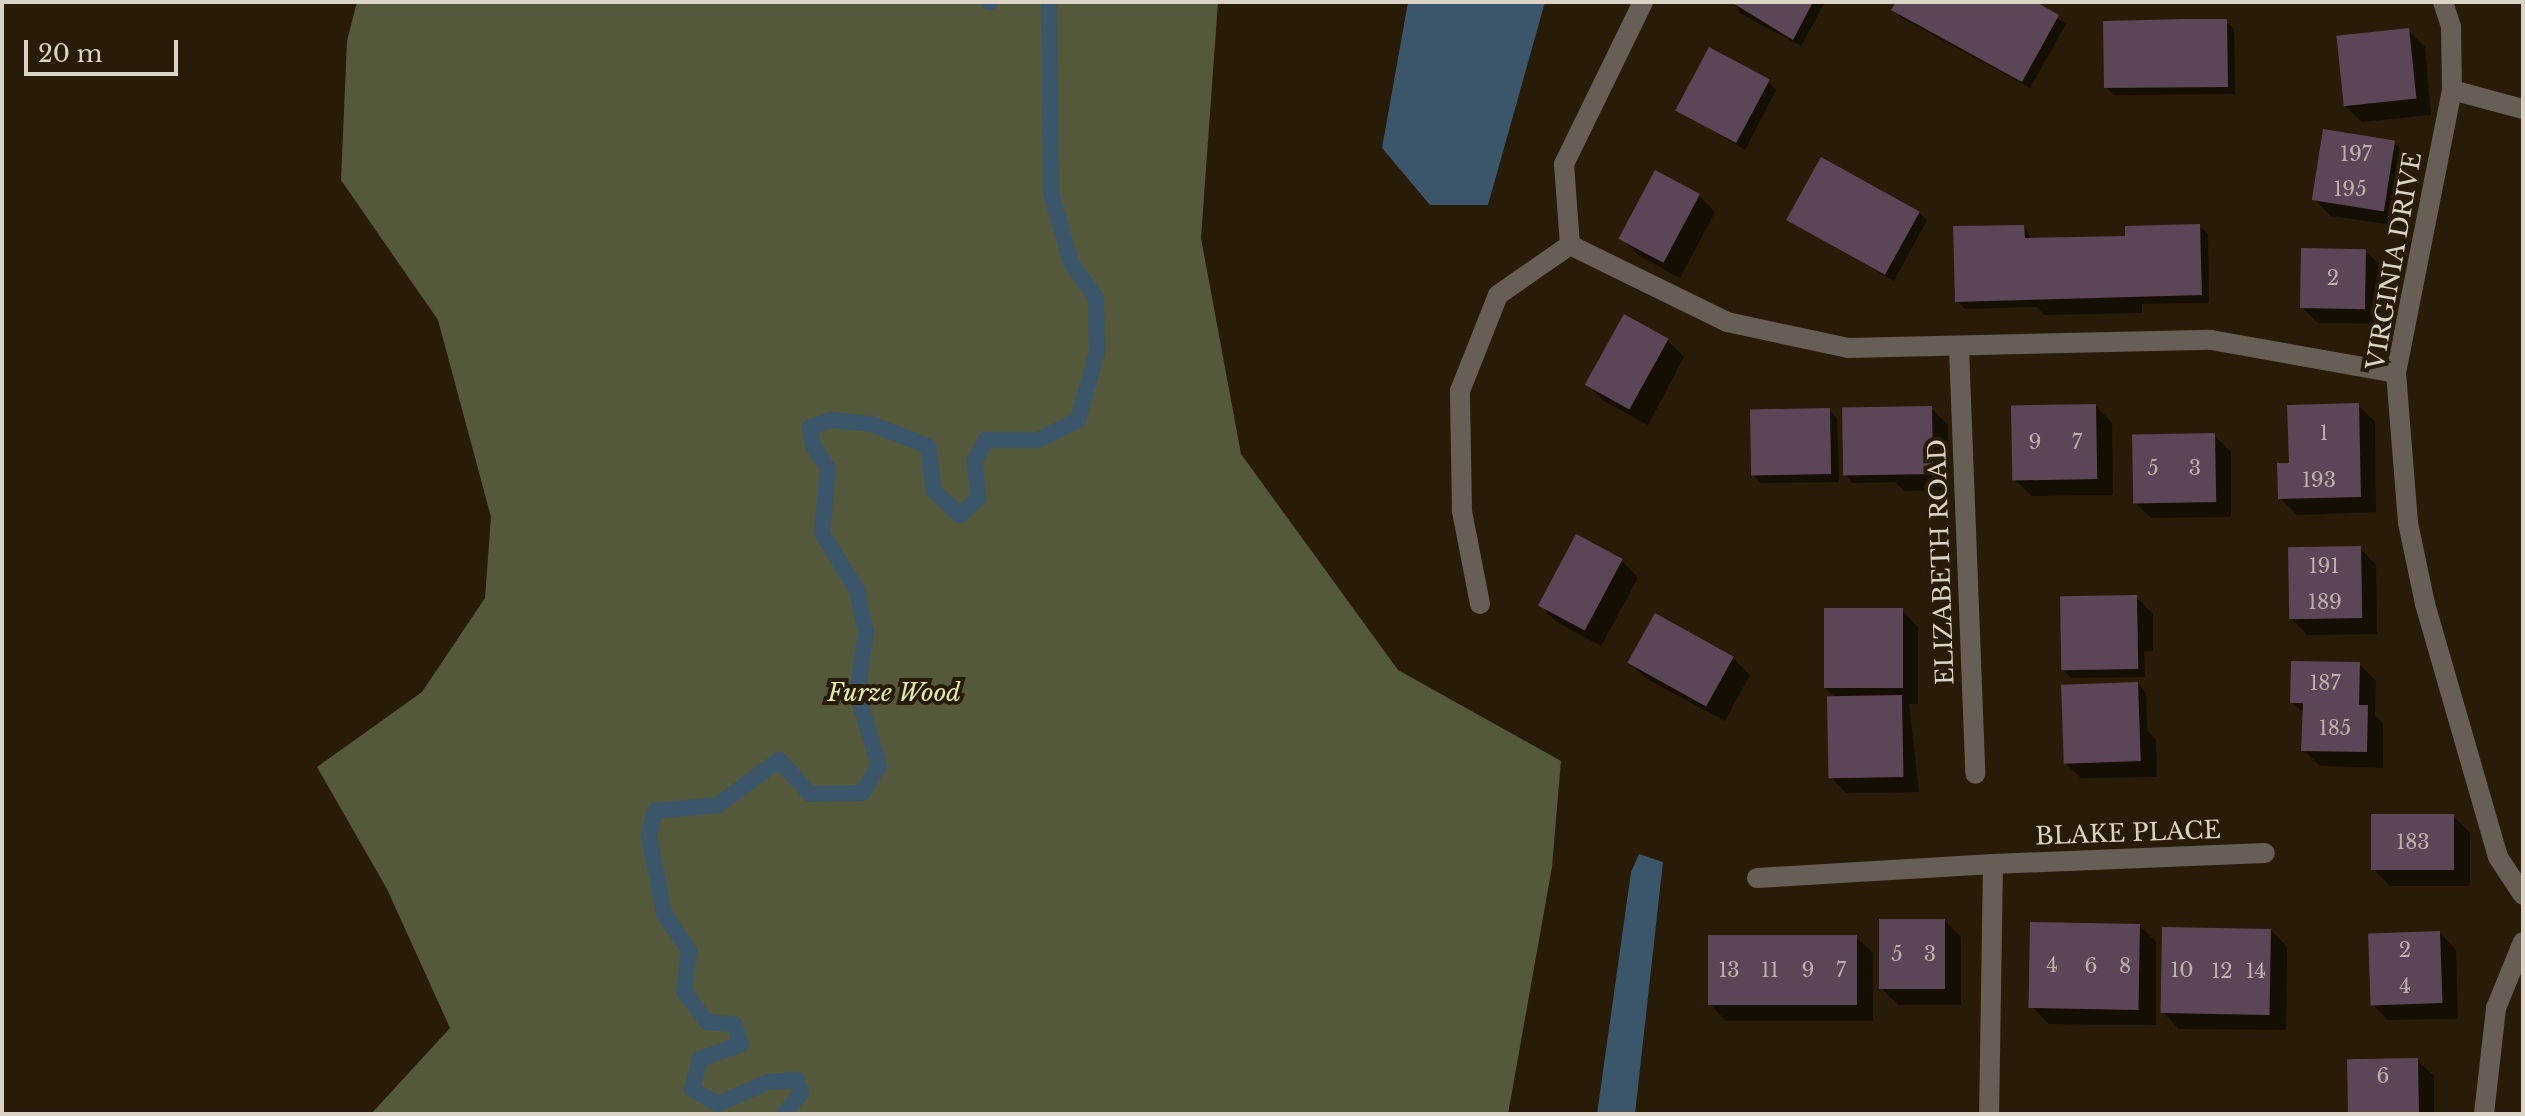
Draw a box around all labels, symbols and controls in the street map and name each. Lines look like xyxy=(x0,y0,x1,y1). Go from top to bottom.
scale bar xyxy=(28,24,182,74)
text: 20 m xyxy=(38,39,103,68)
house number: 197 xyxy=(2340,142,2372,166)
street label: VIRGINIA DRIVE xyxy=(2361,150,2427,372)
house number: 195 xyxy=(2333,177,2367,201)
house number: 2 xyxy=(2327,266,2339,290)
house number: 1 xyxy=(2320,421,2328,445)
house number: 9 xyxy=(2029,430,2041,454)
house number: 7 xyxy=(2072,430,2082,454)
street label: ELIZABETH ROAD xyxy=(1922,439,1960,685)
house number: 5 xyxy=(2147,456,2159,480)
house number: 3 xyxy=(2189,456,2201,480)
house number: 193 xyxy=(2302,468,2336,492)
house number: 191 xyxy=(2309,554,2339,578)
house number: 189 xyxy=(2308,590,2342,614)
house number: 187 xyxy=(2309,671,2341,695)
park label: Furze Wood xyxy=(827,679,961,707)
house number: 185 xyxy=(2319,716,2351,740)
street label: BLAKE PLACE xyxy=(2035,815,2221,851)
house number: 183 xyxy=(2396,830,2430,854)
house number: 2 xyxy=(2399,938,2411,962)
house number: 5 xyxy=(1891,942,1903,966)
house number: 3 xyxy=(1924,942,1936,966)
house number: 4 xyxy=(2046,953,2058,977)
house number: 6 xyxy=(2085,954,2097,978)
house number: 8 xyxy=(2119,954,2131,978)
house number: 13 xyxy=(1718,958,1740,982)
house number: 11 xyxy=(1761,958,1779,982)
house number: 9 xyxy=(1802,958,1814,982)
house number: 7 xyxy=(1836,958,1846,982)
house number: 10 xyxy=(2170,958,2194,982)
house number: 12 xyxy=(2211,959,2233,983)
house number: 14 xyxy=(2246,959,2266,983)
house number: 4 xyxy=(2399,974,2411,998)
house number: 6 xyxy=(2377,1064,2389,1088)

